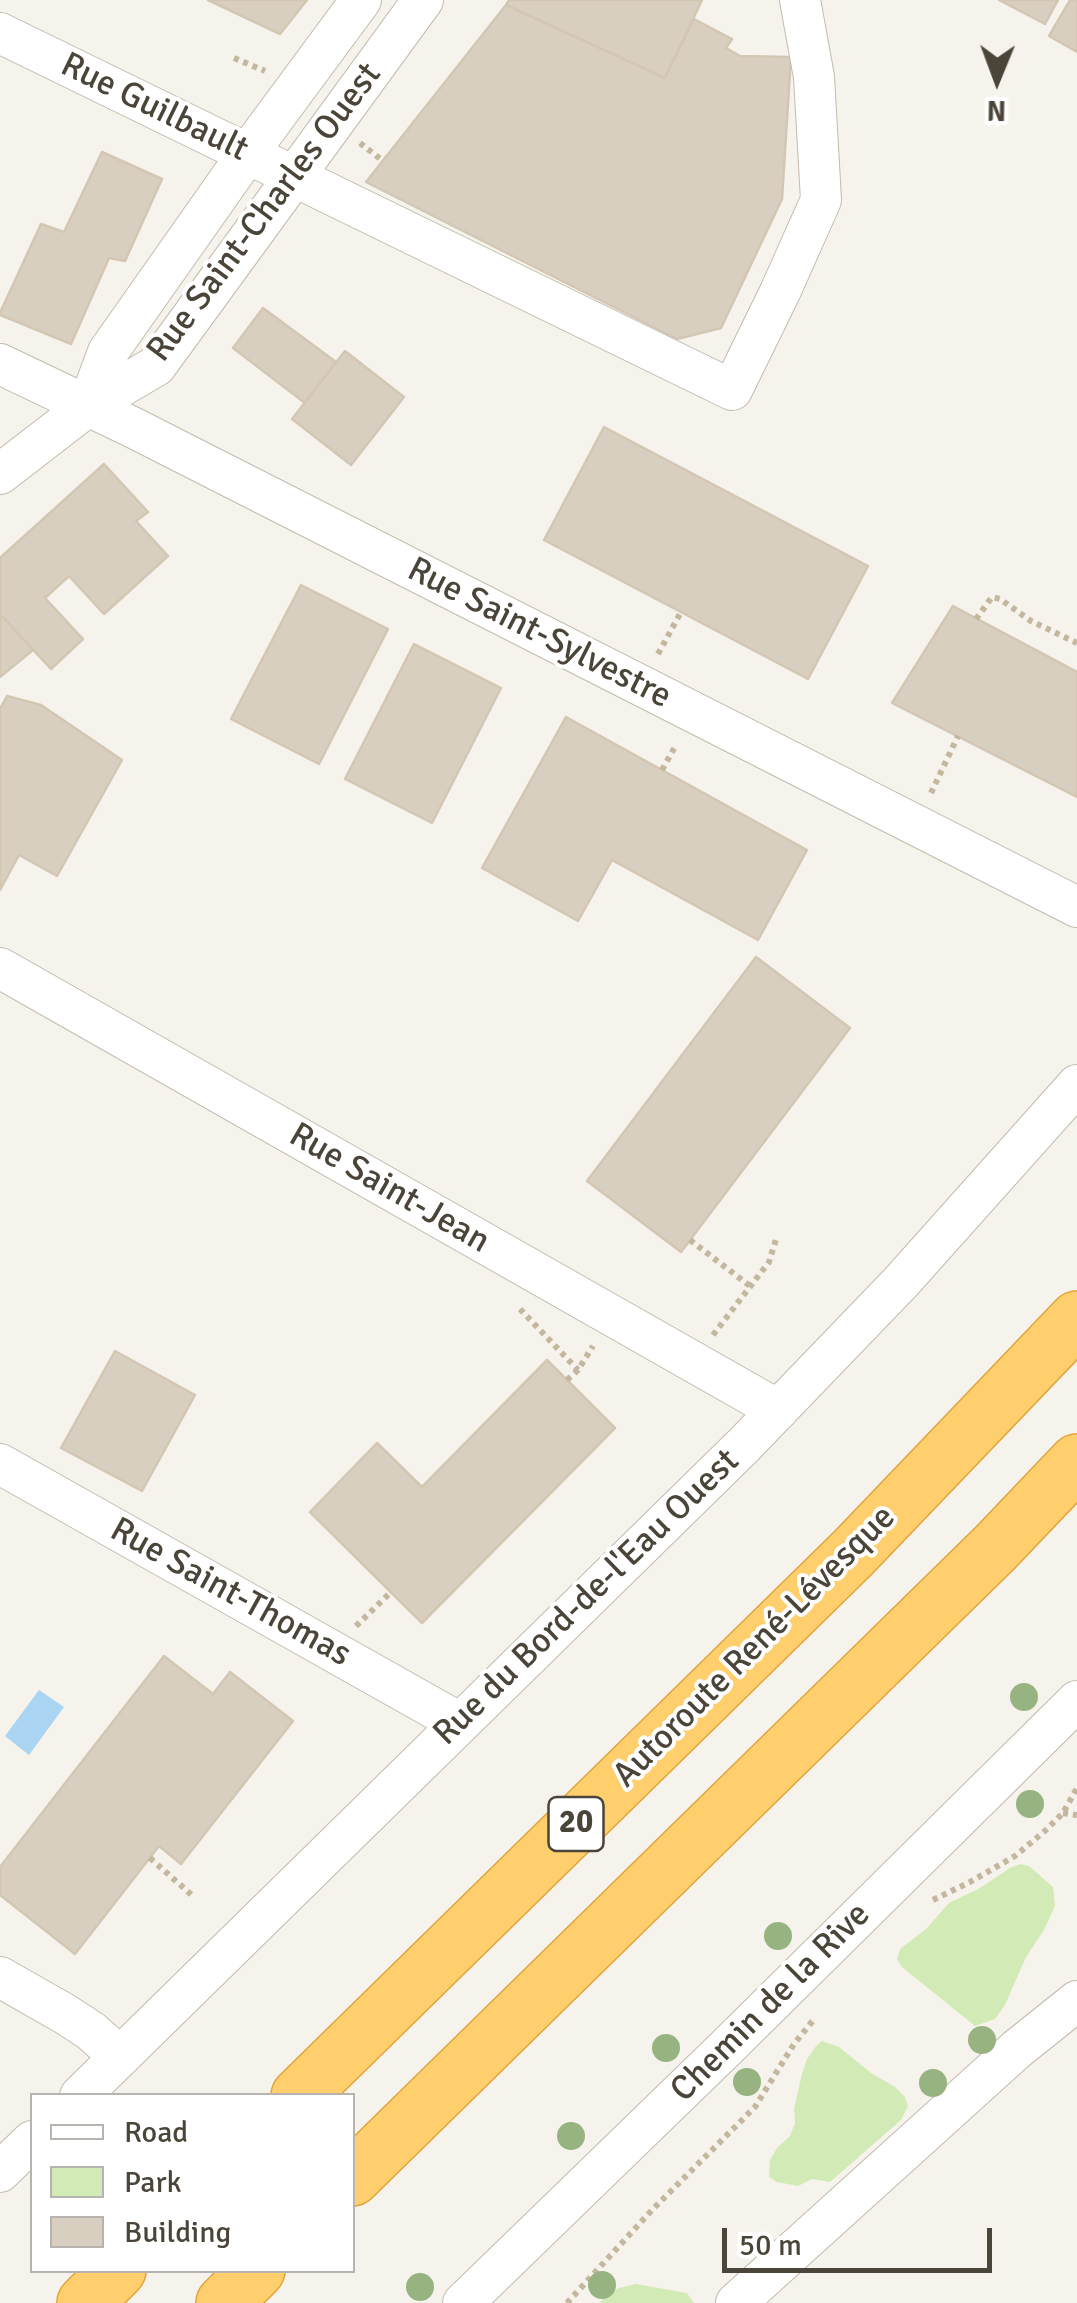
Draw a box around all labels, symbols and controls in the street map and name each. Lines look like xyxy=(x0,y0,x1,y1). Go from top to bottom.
north arrow xyxy=(947,30,1047,130)
street label: Rue Guilbault xyxy=(54,45,254,171)
street label: Rue Saint-Charles Ouest xyxy=(139,55,391,371)
text: N xyxy=(986,93,1007,127)
street label: Rue Saint-Sylvestre xyxy=(400,549,678,719)
street label: Rue Saint-Jean xyxy=(281,1115,497,1263)
street label: Rue du Bord-de-l'Eau Ouest xyxy=(425,1441,749,1755)
street label: Autoroute René-Lévesque xyxy=(605,1497,905,1797)
street label: Rue Saint-Thomas xyxy=(102,1510,358,1676)
road number: 20 xyxy=(548,1797,604,1851)
street label: Chemin de la Rive xyxy=(663,1895,879,2111)
legend xyxy=(30,2093,355,2273)
text: Road xyxy=(124,2114,188,2151)
text: Park xyxy=(124,2164,182,2201)
scale bar xyxy=(727,2208,997,2270)
text: Building xyxy=(124,2214,231,2251)
text: 50 m xyxy=(739,2227,802,2264)

